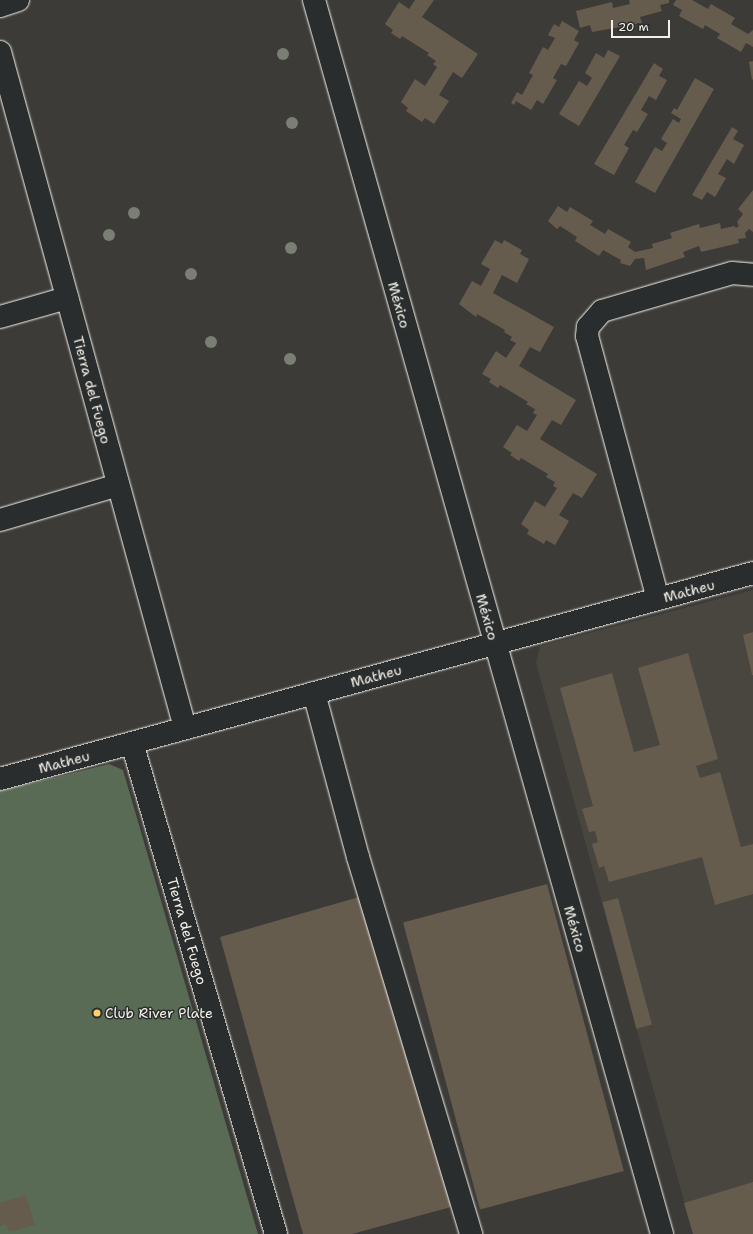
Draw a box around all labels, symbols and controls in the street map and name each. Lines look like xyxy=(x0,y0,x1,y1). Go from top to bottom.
scale bar xyxy=(613,12,672,38)
text: 20 m xyxy=(618,19,649,35)
street label: México xyxy=(384,280,414,330)
street label: Tierra del Fuego xyxy=(70,334,114,446)
street label: Matheu xyxy=(662,576,716,606)
street label: México xyxy=(472,592,502,642)
street label: Matheu xyxy=(349,661,403,691)
street label: Matheu xyxy=(37,747,91,777)
street label: Tierra del Fuego xyxy=(164,875,210,987)
street label: México xyxy=(560,904,590,954)
place label: Club River Plate xyxy=(105,1005,213,1021)
marker: Club River Plate xyxy=(92,1008,102,1018)

